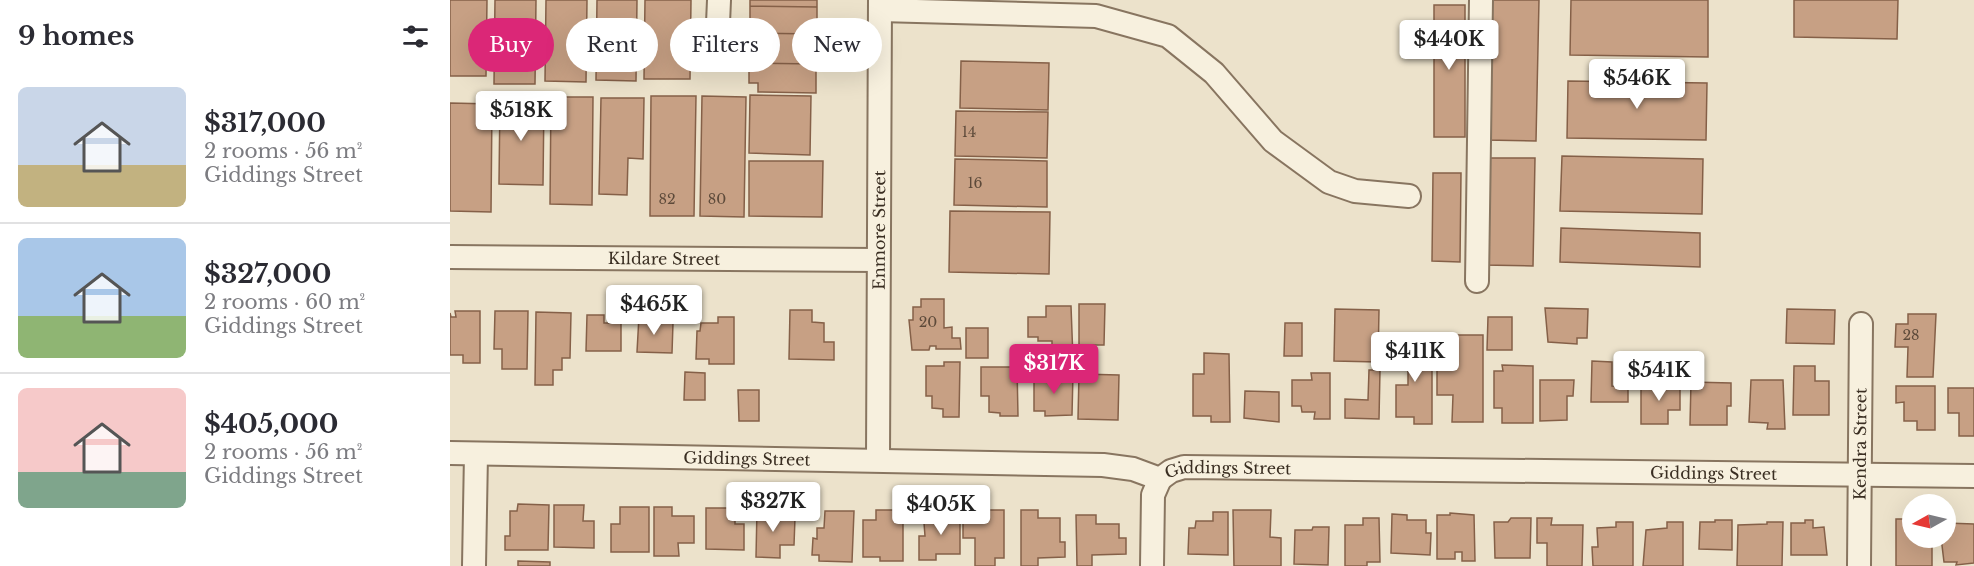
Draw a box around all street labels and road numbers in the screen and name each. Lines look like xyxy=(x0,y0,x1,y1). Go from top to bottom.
street label: Enmore Street xyxy=(869,170,889,290)
street label: Kildare Street xyxy=(608,248,720,269)
street label: Kendra Street xyxy=(1850,388,1870,500)
street label: Giddings Street xyxy=(683,447,811,470)
street label: Giddings Street xyxy=(1162,457,1291,482)
street label: Giddings Street xyxy=(1650,462,1777,484)

